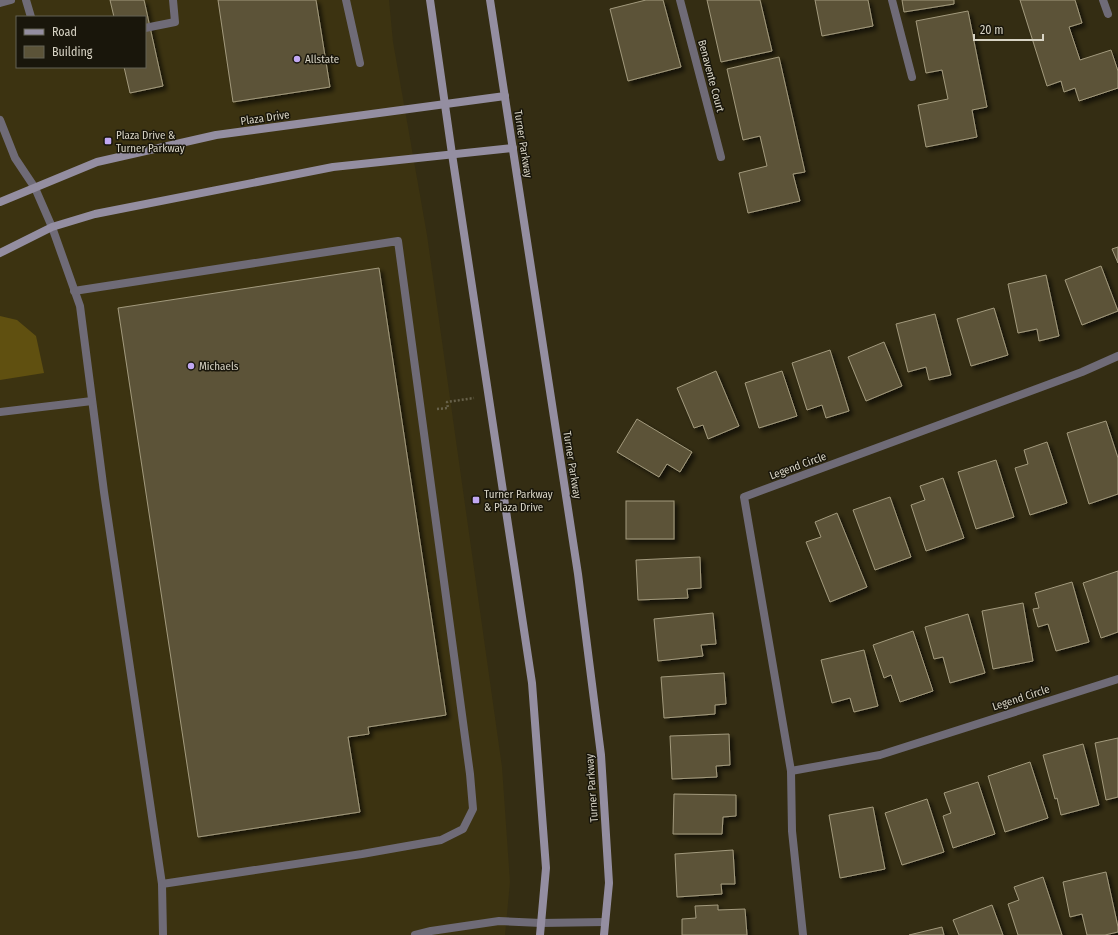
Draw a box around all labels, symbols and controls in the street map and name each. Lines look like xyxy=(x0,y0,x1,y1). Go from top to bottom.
legend xyxy=(16,16,146,68)
scale bar xyxy=(974,16,1043,42)
text: 20 m xyxy=(980,23,1004,37)
text: Road xyxy=(52,25,77,39)
street label: Benavente Court xyxy=(695,38,727,114)
text: Building xyxy=(52,45,93,59)
place label: Allstate xyxy=(305,53,339,66)
marker: Allstate xyxy=(292,54,302,64)
street label: Plaza Drive xyxy=(240,108,290,128)
street label: Turner Parkway xyxy=(511,109,535,179)
place label: Plaza Drive & Turner Parkway xyxy=(116,129,185,155)
marker: Plaza Drive & Turner Parkway xyxy=(103,136,113,146)
place label: Michaels xyxy=(199,360,239,373)
marker: Michaels xyxy=(186,361,196,371)
street label: Turner Parkway xyxy=(560,430,584,500)
street label: Legend Circle xyxy=(768,450,828,482)
place label: Turner Parkway & Plaza Drive xyxy=(484,488,553,514)
marker: Turner Parkway & Plaza Drive xyxy=(471,495,481,505)
street label: Legend Circle xyxy=(991,683,1051,713)
street label: Turner Parkway xyxy=(583,753,601,823)

